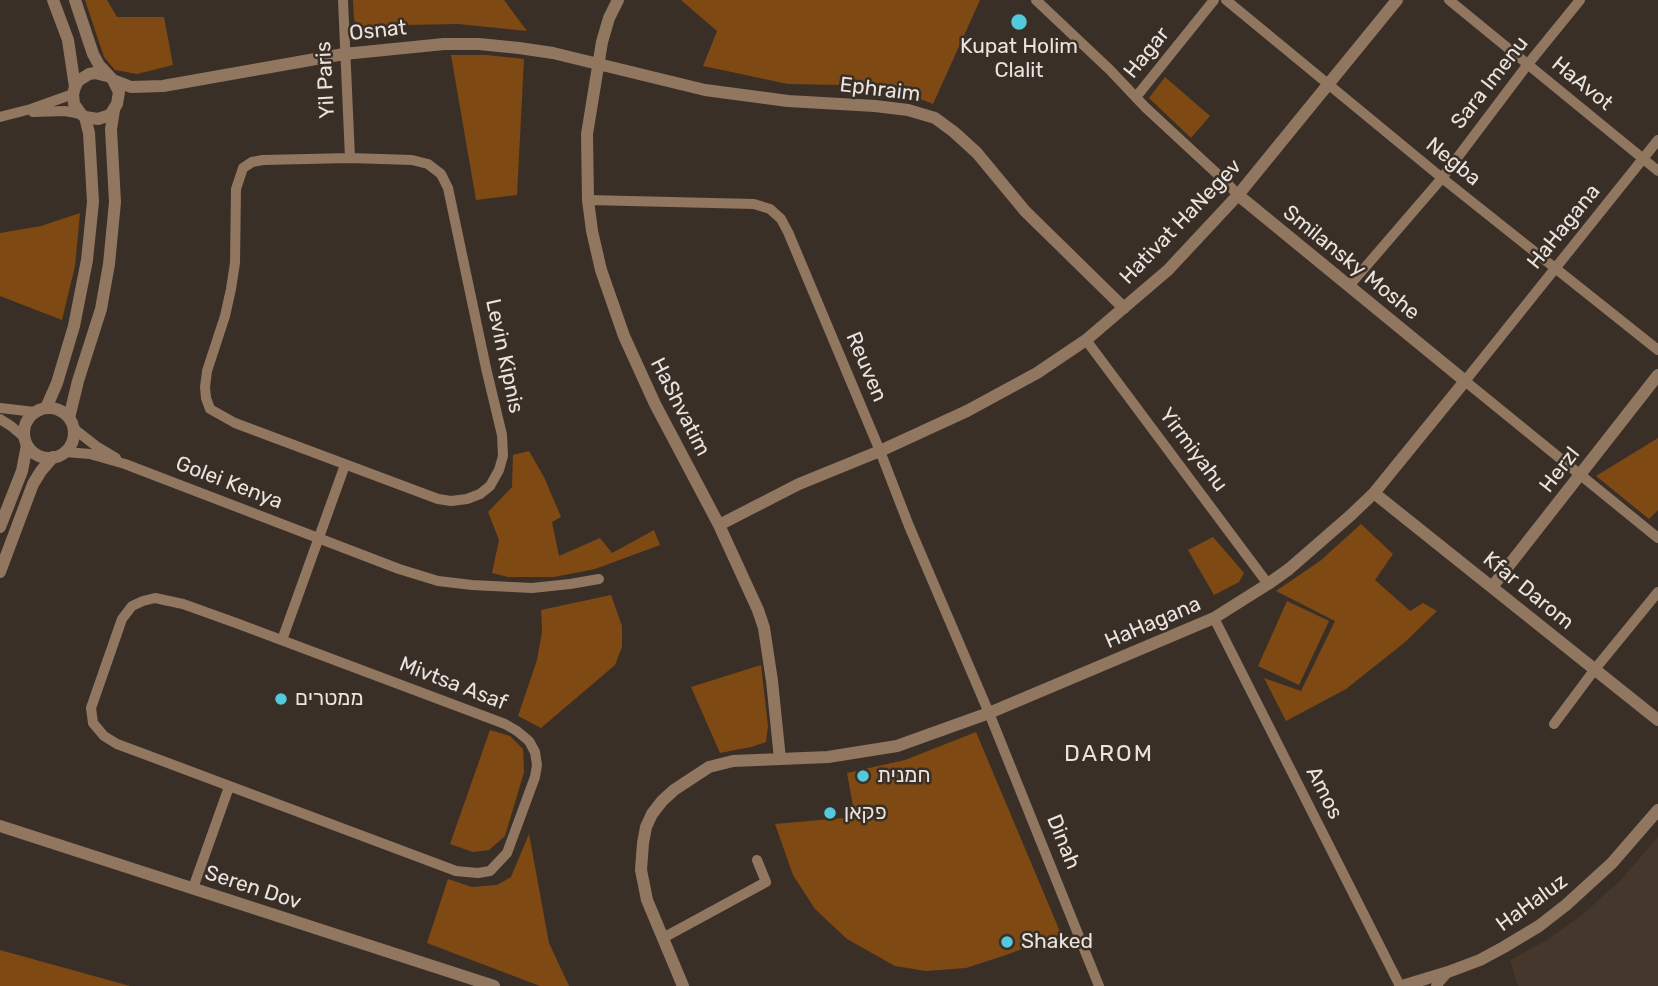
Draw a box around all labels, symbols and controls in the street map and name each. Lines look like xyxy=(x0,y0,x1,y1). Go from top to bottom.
marker: Kupat Holim Clalit xyxy=(1009,12,1029,32)
street label: Osnat xyxy=(348,15,408,47)
street label: Hagar xyxy=(1119,22,1175,84)
street label: Sara Imenu xyxy=(1446,32,1534,134)
place label: Kupat Holim Clalit xyxy=(960,34,1078,84)
street label: Yil Paris xyxy=(311,41,341,119)
street label: HaAvot xyxy=(1546,52,1618,116)
street label: Ephraim xyxy=(838,73,922,107)
street label: Negba xyxy=(1421,132,1485,192)
street label: Hativat HaNegev xyxy=(1115,154,1247,290)
street label: HaHagana xyxy=(1522,180,1606,274)
street label: Smilansky Moshe xyxy=(1278,200,1424,326)
street label: Levin Kipnis xyxy=(480,296,528,416)
street label: Reuven xyxy=(840,328,892,406)
street label: HaShvatim xyxy=(645,354,715,460)
street label: Yirmiyahu xyxy=(1153,403,1233,497)
street label: Herzl xyxy=(1535,442,1585,498)
street label: Golei Kenya xyxy=(172,451,286,515)
street label: Kfar Darom xyxy=(1478,547,1578,635)
street label: HaHagana xyxy=(1101,592,1205,654)
street label: Mivtsa Asaf xyxy=(396,652,510,716)
place label: ממטרים xyxy=(295,686,363,712)
marker: ממטרים xyxy=(273,691,289,707)
district label: DAROM xyxy=(1065,740,1153,768)
place label: חמנית xyxy=(877,763,930,789)
street label: Amos xyxy=(1300,763,1348,823)
marker: חמנית xyxy=(855,768,871,784)
place label: פקאן xyxy=(844,800,887,826)
marker: פקאן xyxy=(822,805,838,821)
street label: Dinah xyxy=(1041,811,1085,873)
street label: Seren Dov xyxy=(202,861,304,915)
street label: HaHaluz xyxy=(1492,869,1572,937)
place label: Shaked xyxy=(1021,929,1093,955)
marker: Shaked xyxy=(999,934,1015,950)

